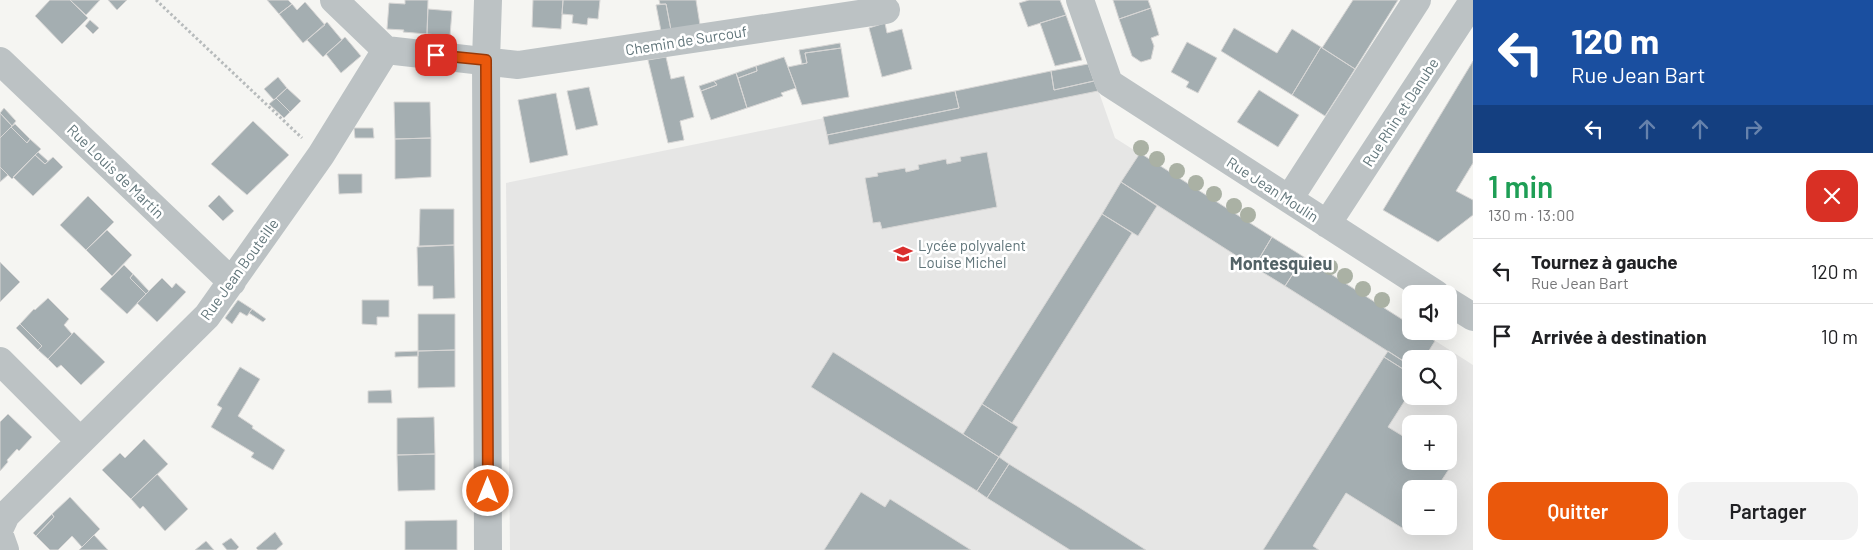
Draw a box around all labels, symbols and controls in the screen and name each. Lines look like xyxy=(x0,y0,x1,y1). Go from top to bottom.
text: 120 m xyxy=(1571,19,1659,61)
icon: left xyxy=(1488,20,1553,85)
street label: Chemin de Surcouf xyxy=(624,21,748,59)
pin xyxy=(415,34,457,76)
icon: arrive xyxy=(422,41,450,69)
street label: Rue Rhin et Danube xyxy=(1358,54,1442,170)
text: Rue Jean Bart xyxy=(1571,61,1705,87)
icon: left xyxy=(1580,115,1608,143)
icon: ahead xyxy=(1633,115,1661,143)
icon: ahead xyxy=(1686,115,1714,143)
icon: right xyxy=(1739,115,1767,143)
street label: Rue Louis de Martin xyxy=(64,120,168,222)
street label: Rue Jean Moulin xyxy=(1224,153,1322,225)
text: 1 min xyxy=(1488,168,1553,204)
button: close xyxy=(1806,170,1858,222)
text: 130 m · 13:00 xyxy=(1488,205,1574,224)
street label: Rue Jean Bouteille xyxy=(196,215,282,323)
place label: Lycée polyvalent Louise Michel xyxy=(918,236,1026,271)
school or university icon: Lycée polyvalent Louise Michel xyxy=(892,243,914,265)
text: Tournez à gauche xyxy=(1531,250,1678,273)
district label: Montesquieu xyxy=(1230,252,1332,274)
icon: left xyxy=(1488,257,1516,285)
text: 120 m xyxy=(1811,260,1858,283)
text: Rue Jean Bart xyxy=(1531,273,1629,292)
map controls xyxy=(1402,285,1457,535)
button: sound xyxy=(1402,285,1457,340)
icon: arrive xyxy=(1488,322,1516,350)
text: Arrivée à destination xyxy=(1531,325,1707,348)
text: 10 m xyxy=(1821,325,1858,348)
button: search xyxy=(1402,350,1457,405)
button: + xyxy=(1402,415,1457,470)
position arrow xyxy=(461,464,513,516)
button: − xyxy=(1402,480,1457,535)
button: Quitter xyxy=(1488,482,1668,540)
button: Partager xyxy=(1678,482,1858,540)

